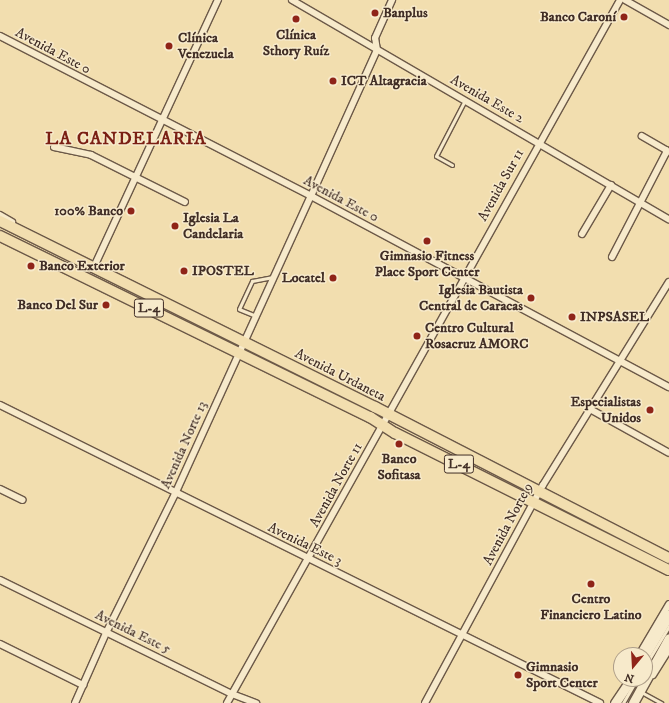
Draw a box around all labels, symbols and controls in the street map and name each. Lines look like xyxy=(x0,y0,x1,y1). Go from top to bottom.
place label: Banplus xyxy=(383,5,428,21)
marker: Banplus xyxy=(370,8,380,18)
place label: Banco Caroní xyxy=(540,9,616,25)
marker: Banco Caroní xyxy=(619,12,629,22)
marker: Clínica Sthory Ruíz xyxy=(290,13,302,25)
street label: Avenida Este 0 xyxy=(12,24,94,78)
place label: Clínica Sthory Ruíz xyxy=(263,27,329,60)
place label: Clínica Venezuela xyxy=(178,30,234,62)
marker: Clínica Venezuela xyxy=(163,40,175,52)
street label: Avenida Este 2 xyxy=(447,71,527,127)
place label: ICT Altagracia xyxy=(341,73,427,89)
marker: ICT Altagracia xyxy=(328,76,338,86)
district label: LA CANDELARIA xyxy=(45,128,207,150)
street label: Avenida Sur 11 xyxy=(474,146,528,224)
street label: Avenida Este 0 xyxy=(300,172,382,226)
place label: 100% Banco xyxy=(54,203,123,219)
marker: 100% Banco xyxy=(126,206,136,216)
place label: Iglesia La Candelaria xyxy=(183,210,243,242)
marker: Iglesia La Candelaria xyxy=(170,221,180,231)
marker: Gimnasio Fitness Place Sport Center xyxy=(422,236,432,246)
place label: Gimnasio Fitness Place Sport Center xyxy=(375,248,479,280)
place label: Banco Exterior xyxy=(39,258,125,274)
marker: Banco Exterior xyxy=(26,261,36,271)
place label: IPOSTEL xyxy=(192,263,254,279)
marker: IPOSTEL xyxy=(179,266,189,276)
place label: Locatel xyxy=(282,270,325,286)
marker: Locatel xyxy=(328,273,338,283)
place label: Iglesia Bautista Central de Caracas xyxy=(419,282,523,314)
marker: Iglesia Bautista Central de Caracas xyxy=(526,293,536,303)
place label: Banco Del Sur xyxy=(17,297,98,313)
road number: L-4 xyxy=(133,297,165,319)
marker: Banco Del Sur xyxy=(101,300,111,310)
place label: INPSASEL xyxy=(580,309,649,325)
marker: INPSASEL xyxy=(567,312,577,322)
place label: Centro Cultural Rosacruz AMORC xyxy=(425,320,529,352)
marker: Centro Cultural Rosacruz AMORC xyxy=(412,331,422,341)
street label: Avenida Urdaneta xyxy=(292,345,388,405)
place label: Especialistas Unidos xyxy=(570,394,641,426)
street label: Avenida Norte 13 xyxy=(157,399,211,491)
marker: Especialistas Unidos xyxy=(644,404,656,416)
marker: Banco Sofitasa xyxy=(394,439,404,449)
street label: Avenida Norte 11 xyxy=(306,440,366,530)
place label: Banco Sofitasa xyxy=(377,451,421,484)
road number: L-4 xyxy=(443,453,475,475)
street label: Avenida Norte 9 xyxy=(479,480,537,568)
street label: Avenida Este 3 xyxy=(265,519,345,569)
marker: Centro Financiero Latino xyxy=(586,579,596,589)
place label: Centro Financiero Latino xyxy=(540,591,642,624)
street label: Avenida Este 5 xyxy=(92,606,174,658)
north arrow xyxy=(613,647,653,687)
place label: Gimnasio Sport Center xyxy=(526,659,598,692)
text: N xyxy=(623,669,636,686)
marker: Gimnasio Sport Center xyxy=(513,670,523,680)

